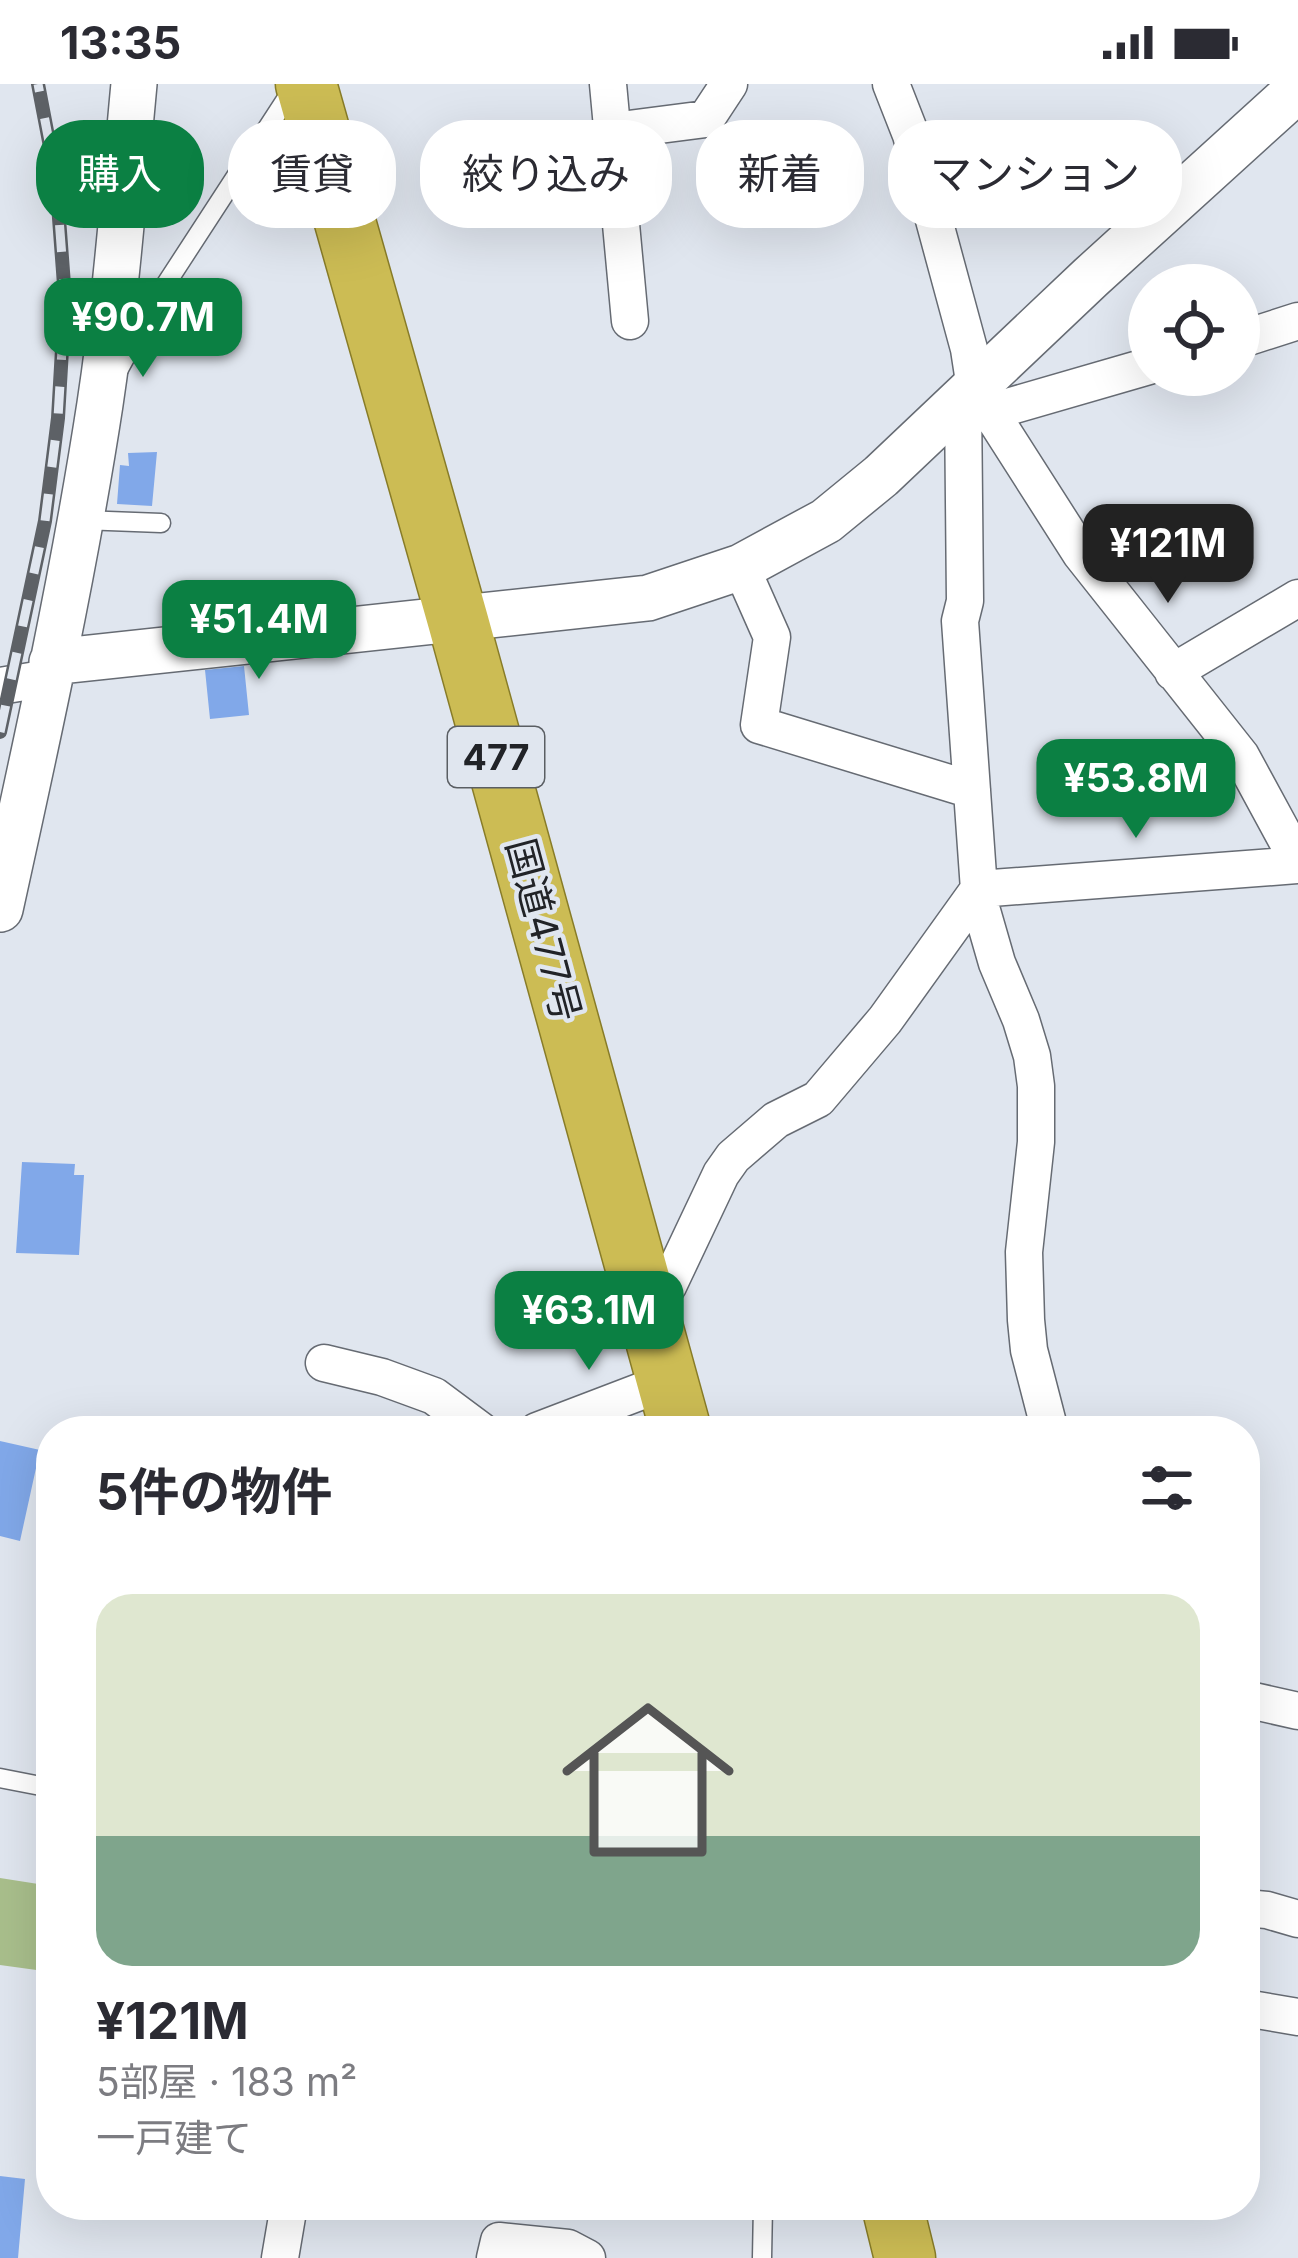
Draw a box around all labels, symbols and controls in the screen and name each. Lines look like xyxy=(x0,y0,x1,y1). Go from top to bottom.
text: 13:35 xyxy=(60,15,181,70)
chip: 購入 xyxy=(36,120,204,228)
chip: 賃貸 xyxy=(228,120,396,228)
chip: 絞り込み xyxy=(420,120,672,228)
chip: 新着 xyxy=(696,120,864,228)
chip: マンション xyxy=(888,120,1182,228)
map controls xyxy=(1128,264,1260,396)
button: locate xyxy=(1128,264,1260,396)
pin: ¥90.7M xyxy=(45,278,241,380)
text: ¥90.7M xyxy=(71,293,215,340)
pin: ¥121M xyxy=(1084,504,1252,606)
text: ¥121M xyxy=(1110,519,1226,566)
pin: ¥51.4M xyxy=(161,580,357,682)
text: ¥51.4M xyxy=(189,595,329,642)
road number: 477 xyxy=(448,727,544,787)
pin: ¥53.8M xyxy=(1038,739,1234,841)
text: ¥53.8M xyxy=(1063,754,1209,801)
street label: 国道477号 xyxy=(498,833,591,1026)
pin: ¥63.1M xyxy=(491,1271,687,1373)
text: ¥63.1M xyxy=(522,1286,656,1333)
icon: filters xyxy=(1134,1455,1200,1521)
text: 5件の物件 xyxy=(96,1461,333,1522)
icon: home xyxy=(540,1672,756,1888)
text: ¥121M xyxy=(96,1990,249,2051)
text: 5部屋 · 183 m² xyxy=(96,2058,357,2105)
text: 一戸建て xyxy=(96,2114,252,2161)

